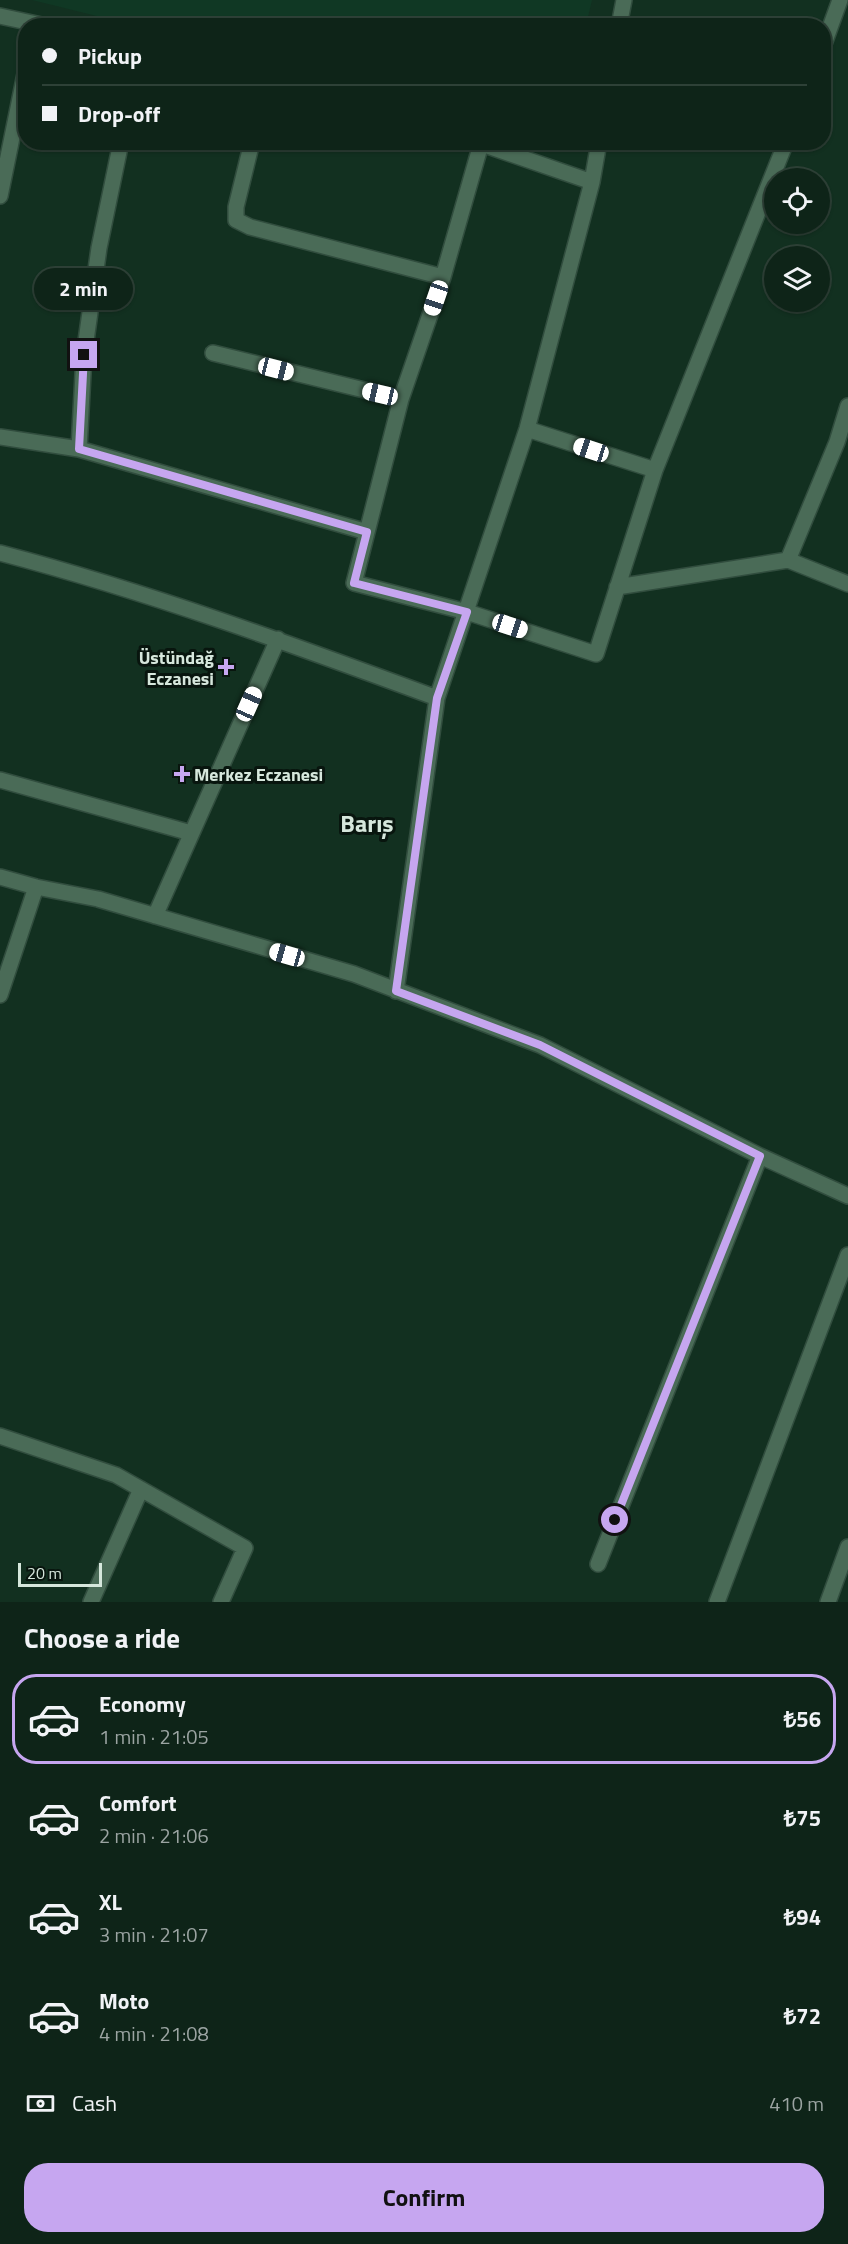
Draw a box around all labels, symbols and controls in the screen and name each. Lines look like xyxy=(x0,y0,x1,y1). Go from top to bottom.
text: Pickup xyxy=(78,39,142,73)
text: Drop-off xyxy=(78,97,160,131)
map controls xyxy=(764,168,830,312)
button: locate xyxy=(764,168,830,234)
button: layers xyxy=(764,246,830,312)
callout: 2 min xyxy=(34,268,134,310)
text: 2 min xyxy=(59,273,108,304)
car xyxy=(422,278,450,318)
route end xyxy=(70,341,97,368)
car xyxy=(256,356,296,382)
car xyxy=(360,381,400,407)
car xyxy=(571,436,611,464)
car xyxy=(490,612,530,640)
place label: Üstündağ Eczanesi xyxy=(139,644,214,692)
marker: Üstündağ Eczanesi xyxy=(219,660,233,674)
car xyxy=(233,684,265,724)
place label: Merkez Eczanesi xyxy=(194,761,323,788)
marker: Merkez Eczanesi xyxy=(175,767,189,781)
district label: Barış xyxy=(340,805,394,841)
car xyxy=(267,941,307,969)
route start xyxy=(601,1506,628,1533)
scale bar xyxy=(18,1560,102,1588)
text: 20 m xyxy=(27,1561,62,1585)
text: Choose a ride xyxy=(24,1617,180,1658)
text: Economy xyxy=(99,1687,186,1721)
icon: car xyxy=(27,1692,81,1746)
text: ₺56 xyxy=(784,1702,821,1736)
text: 1 min · 21:05 xyxy=(99,1721,209,1752)
text: Comfort xyxy=(99,1786,177,1820)
icon: car xyxy=(27,1791,81,1845)
text: ₺75 xyxy=(784,1801,821,1835)
text: 2 min · 21:06 xyxy=(99,1820,209,1851)
text: XL xyxy=(99,1885,122,1919)
icon: car xyxy=(27,1890,81,1944)
text: ₺94 xyxy=(784,1900,821,1934)
text: 3 min · 21:07 xyxy=(99,1919,209,1950)
text: Moto xyxy=(99,1984,149,2018)
icon: car xyxy=(27,1989,81,2043)
text: ₺72 xyxy=(784,1999,821,2033)
text: 4 min · 21:08 xyxy=(99,2018,209,2049)
text: Cash xyxy=(72,2086,117,2120)
icon: cash xyxy=(24,2087,57,2120)
text: 410 m xyxy=(769,2088,824,2119)
button: Confirm xyxy=(24,2163,824,2232)

